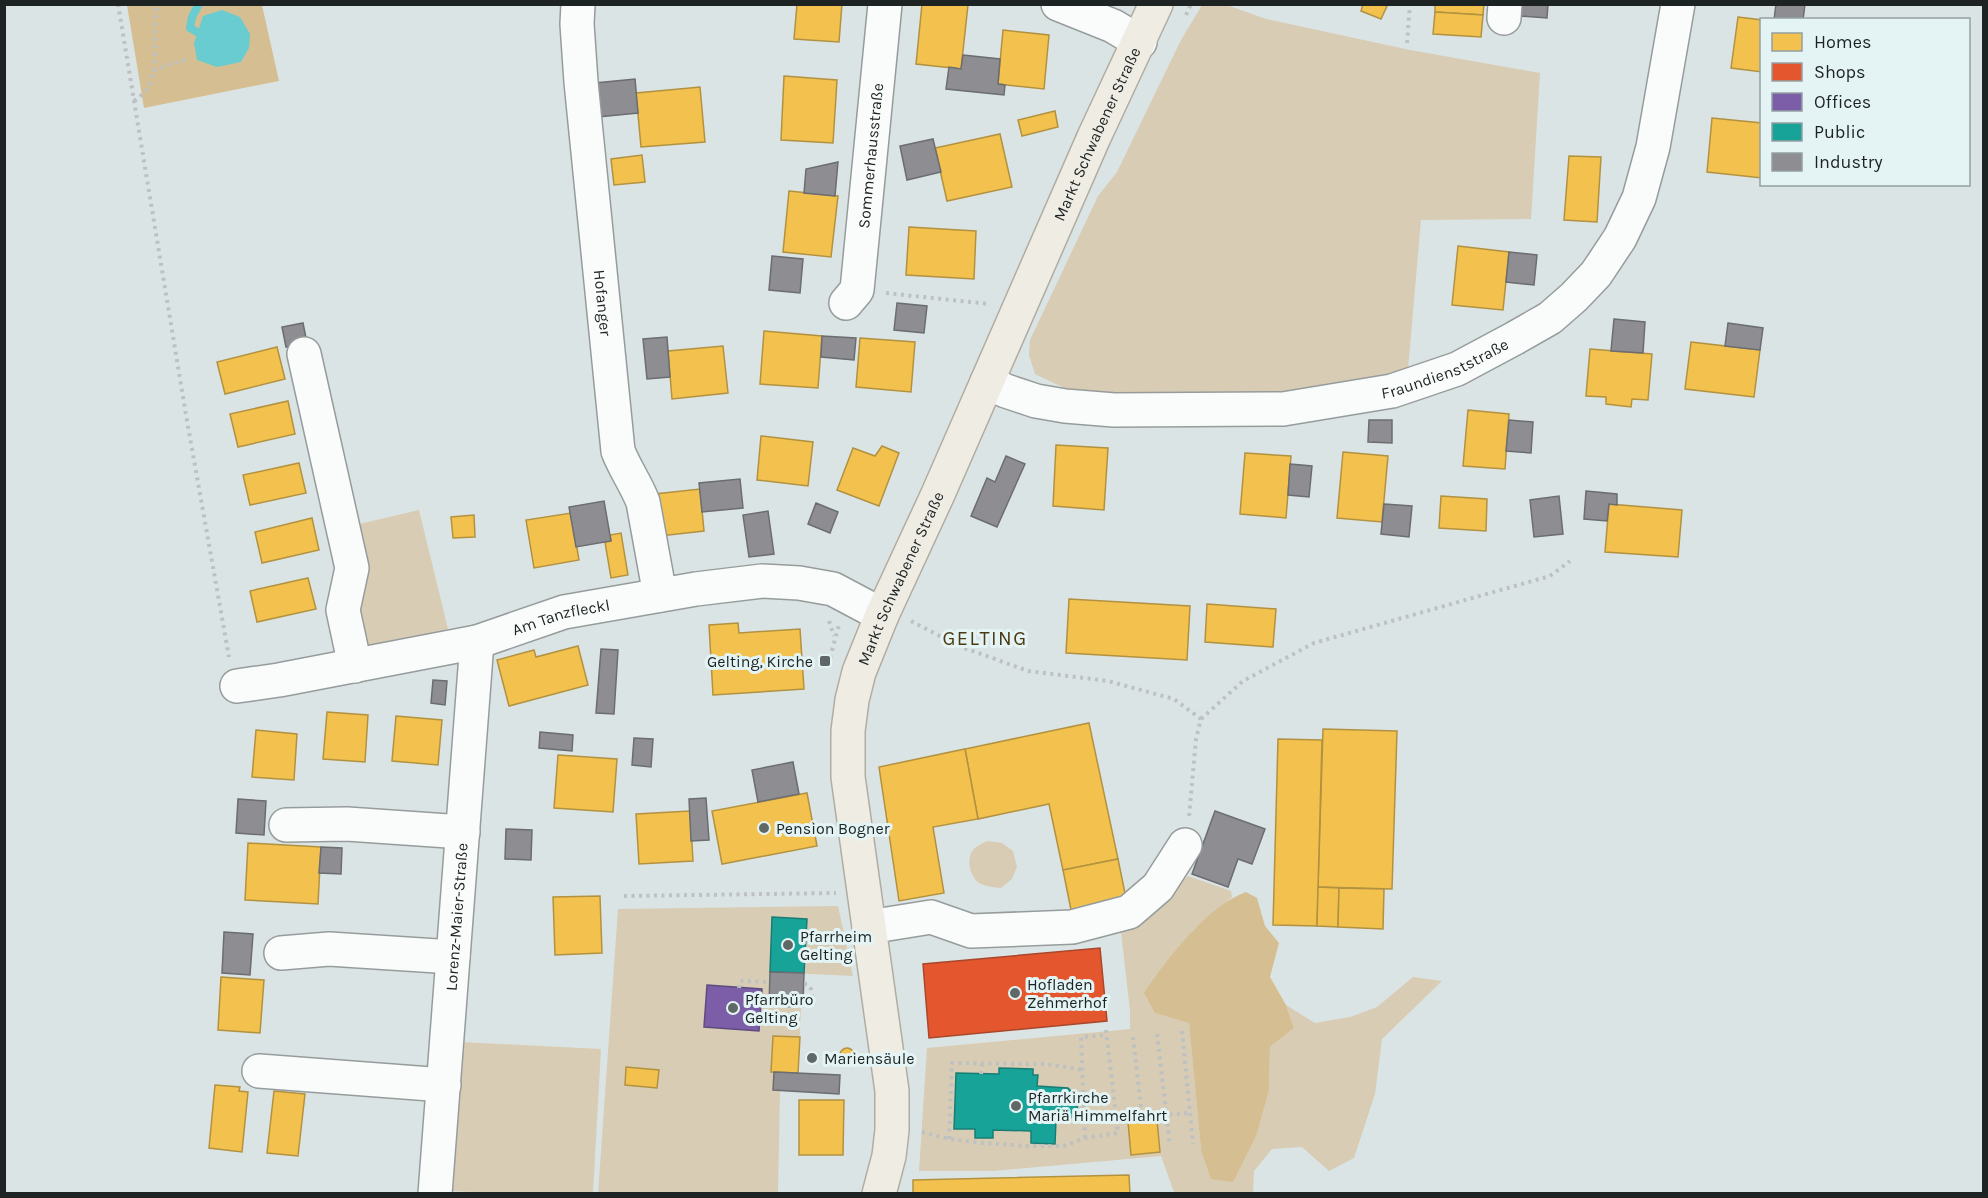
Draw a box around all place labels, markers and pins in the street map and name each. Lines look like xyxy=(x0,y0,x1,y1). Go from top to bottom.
place label: Gelting, Kirche xyxy=(707,652,813,671)
marker: Gelting, Kirche xyxy=(818,654,832,668)
place label: Pension Bogner xyxy=(776,819,890,838)
marker: Pension Bogner xyxy=(757,821,771,835)
place label: Pfarrheim Gelting xyxy=(800,927,872,964)
marker: Pfarrheim Gelting xyxy=(781,938,795,952)
place label: Hofladen Zehmerhof xyxy=(1027,975,1108,1012)
marker: Hofladen Zehmerhof xyxy=(1008,986,1022,1000)
place label: Pfarrbüro Gelting xyxy=(745,990,813,1027)
marker: Pfarrbüro Gelting xyxy=(726,1001,740,1015)
place label: Mariensäule xyxy=(824,1049,914,1068)
marker: Mariensäule xyxy=(805,1051,819,1065)
place label: Pfarrkirche Mariä Himmelfahrt xyxy=(1028,1088,1167,1125)
marker: Pfarrkirche Mariä Himmelfahrt xyxy=(1009,1099,1023,1113)

